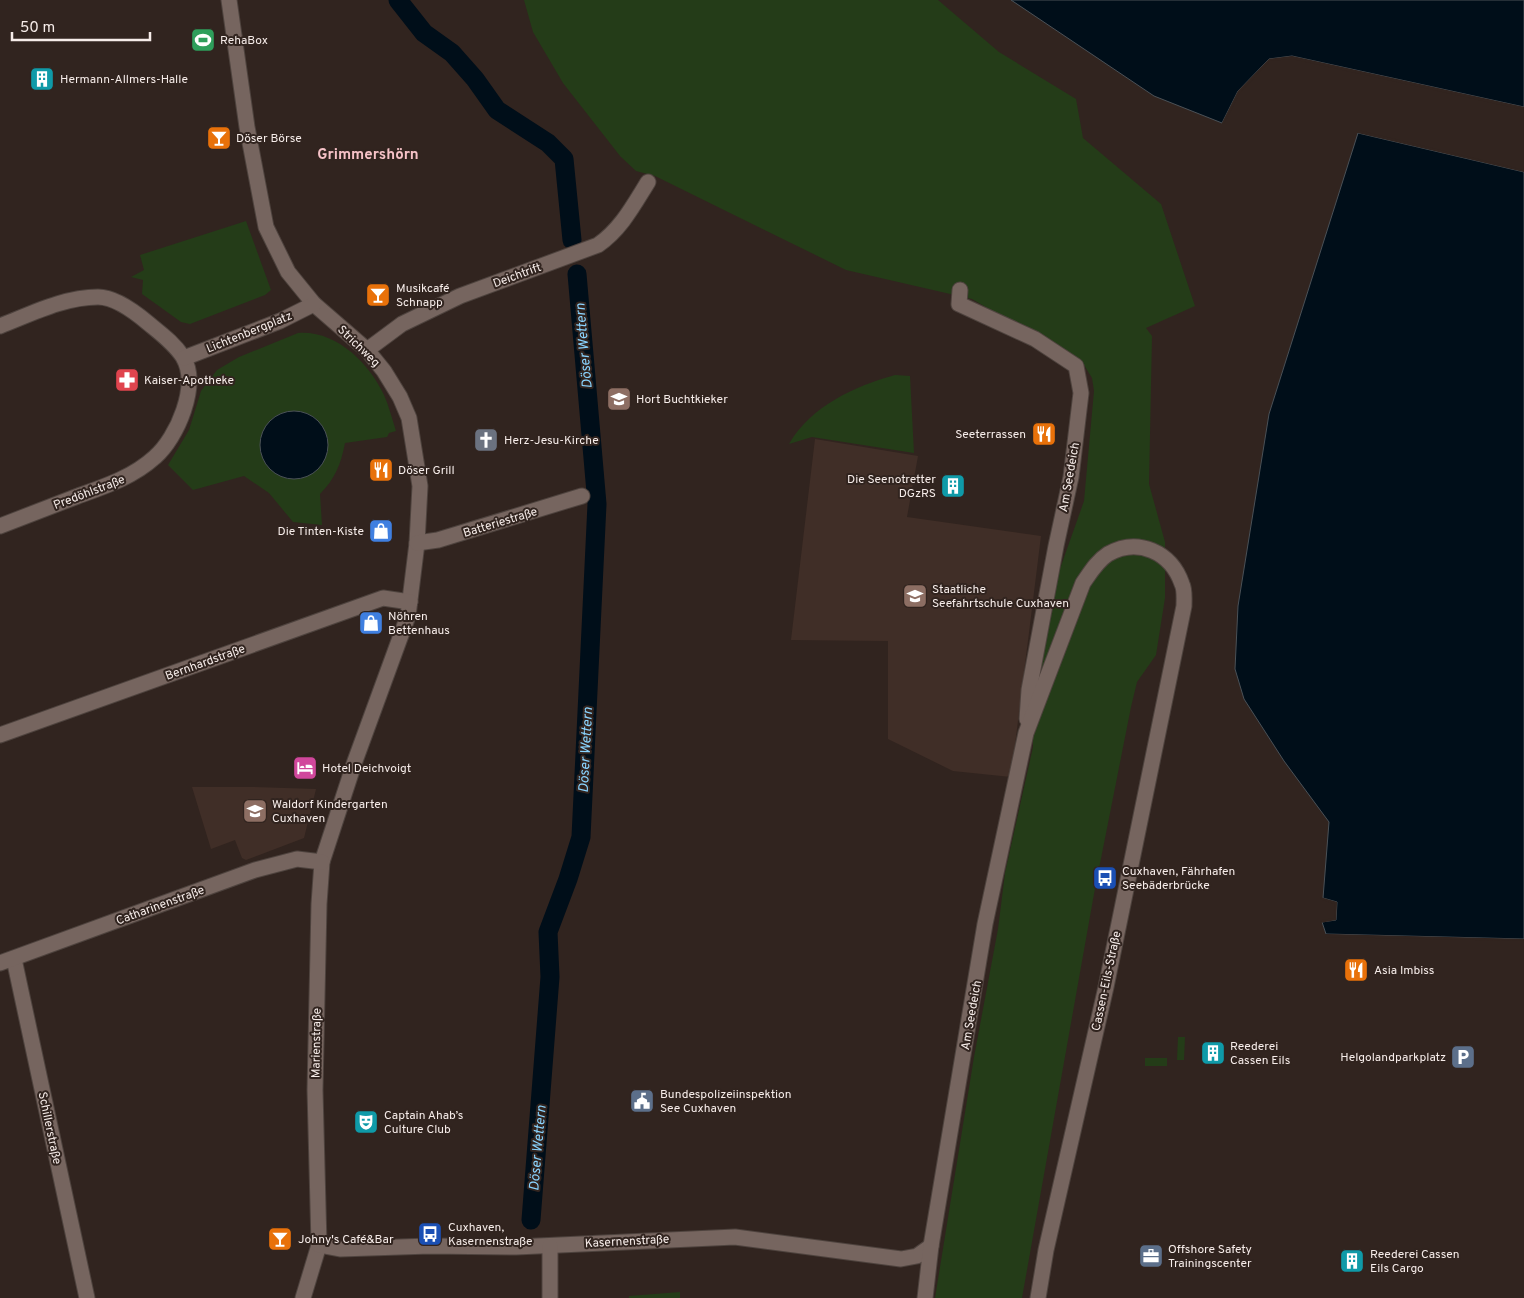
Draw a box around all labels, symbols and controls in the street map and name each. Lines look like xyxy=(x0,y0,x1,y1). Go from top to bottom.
scale bar xyxy=(12,10,150,42)
text: 50 m xyxy=(20,19,55,38)
sports icon: RehaBox xyxy=(190,27,216,53)
place label: RehaBox xyxy=(220,33,268,49)
building icon: Hermann-Allmers-Halle xyxy=(29,66,55,92)
place label: Hermann-Allmers-Halle xyxy=(60,72,188,88)
bar icon: Döser Börse xyxy=(206,125,232,151)
place label: Döser Börse xyxy=(236,131,302,147)
district label: Grimmershörn xyxy=(317,146,419,165)
street label: Deichtrift xyxy=(491,260,544,292)
place label: Musikcafé Schnapp xyxy=(396,281,449,311)
bar icon: Musikcafé Schnapp xyxy=(365,282,391,308)
water label: Döser Wettern xyxy=(572,302,597,389)
street label: Lichtenbergplatz xyxy=(204,308,295,357)
street label: Strichweg xyxy=(334,322,383,371)
pharmacy icon: Kaiser-Apotheke xyxy=(114,367,140,393)
place label: Kaiser-Apotheke xyxy=(144,373,234,389)
school or university icon: Hort Buchtkieker xyxy=(606,386,632,412)
place label: Hort Buchtkieker xyxy=(636,392,728,408)
restaurant icon: Seeterrassen xyxy=(1031,421,1057,447)
church icon: Herz-Jesu-Kirche xyxy=(473,427,499,453)
place label: Seeterrassen xyxy=(955,427,1026,443)
place label: Herz-Jesu-Kirche xyxy=(504,433,599,449)
street label: Am Seedeich xyxy=(1056,441,1084,513)
restaurant icon: Döser Grill xyxy=(368,457,394,483)
place label: Döser Grill xyxy=(398,463,455,479)
street label: Predöhlstraße xyxy=(51,472,127,514)
place label: Die Seenotretter DGzRS xyxy=(847,472,936,502)
building icon: Die Seenotretter DGzRS xyxy=(940,473,966,499)
street label: Batteriestraße xyxy=(461,504,539,542)
shop icon: Die Tinten-Kiste xyxy=(368,518,394,544)
place label: Die Tinten-Kiste xyxy=(278,524,364,540)
place label: Staatliche Seefahrtschule Cuxhaven xyxy=(932,582,1069,612)
school or university icon: Staatliche Seefahrtschule Cuxhaven xyxy=(902,583,928,609)
place label: Nöhren Bettenhaus xyxy=(388,609,450,639)
shop icon: Nöhren Bettenhaus xyxy=(358,610,384,636)
street label: Bernhardstraße xyxy=(163,641,247,685)
water label: Döser Wettern xyxy=(576,706,597,793)
hotel icon: Hotel Deichvoigt xyxy=(292,755,318,781)
place label: Hotel Deichvoigt xyxy=(322,761,411,777)
place label: Waldorf Kindergarten Cuxhaven xyxy=(272,797,388,827)
school or university icon: Waldorf Kindergarten Cuxhaven xyxy=(242,798,268,824)
place label: Cuxhaven, Fährhafen Seebäderbrücke xyxy=(1122,864,1235,894)
bus stop icon: Cuxhaven, Fährhafen Seebäderbrücke xyxy=(1092,865,1118,891)
street label: Catharinenstraße xyxy=(114,883,207,929)
street label: Cassen-Eils-Straße xyxy=(1089,930,1125,1033)
restaurant icon: Asia Imbiss xyxy=(1343,957,1369,983)
place label: Asia Imbiss xyxy=(1374,963,1435,979)
street label: Am Seedeich xyxy=(958,979,986,1051)
street label: Marienstraße xyxy=(308,1008,326,1078)
place label: Reederei Cassen Eils xyxy=(1230,1039,1290,1069)
building icon: Reederei Cassen Eils xyxy=(1200,1040,1226,1066)
parking icon: Helgolandparkplatz xyxy=(1450,1044,1476,1070)
place label: Helgolandparkplatz xyxy=(1340,1050,1446,1066)
place label: Bundespolizeiinspektion See Cuxhaven xyxy=(660,1087,792,1117)
public building icon: Bundespolizeiinspektion See Cuxhaven xyxy=(629,1088,655,1114)
street label: Schillerstraße xyxy=(34,1091,64,1166)
water label: Döser Wettern xyxy=(526,1104,551,1192)
place label: Captain Ahab’s Culture Club xyxy=(384,1108,463,1138)
theatre icon: Captain Ahab’s Culture Club xyxy=(353,1109,379,1135)
place label: Cuxhaven, Kasernenstraße xyxy=(448,1220,532,1250)
bus stop icon: Cuxhaven, Kasernenstraße xyxy=(417,1221,443,1247)
bar icon: Johny's Café&Bar xyxy=(267,1226,293,1252)
place label: Johny's Café&Bar xyxy=(298,1232,394,1248)
street label: Kasernenstraße xyxy=(584,1232,670,1252)
place label: Offshore Safety Trainingscenter xyxy=(1168,1242,1252,1272)
office icon: Offshore Safety Trainingscenter xyxy=(1138,1243,1164,1269)
place label: Reederei Cassen Eils Cargo xyxy=(1370,1247,1460,1277)
building icon: Reederei Cassen Eils Cargo xyxy=(1339,1248,1365,1274)

